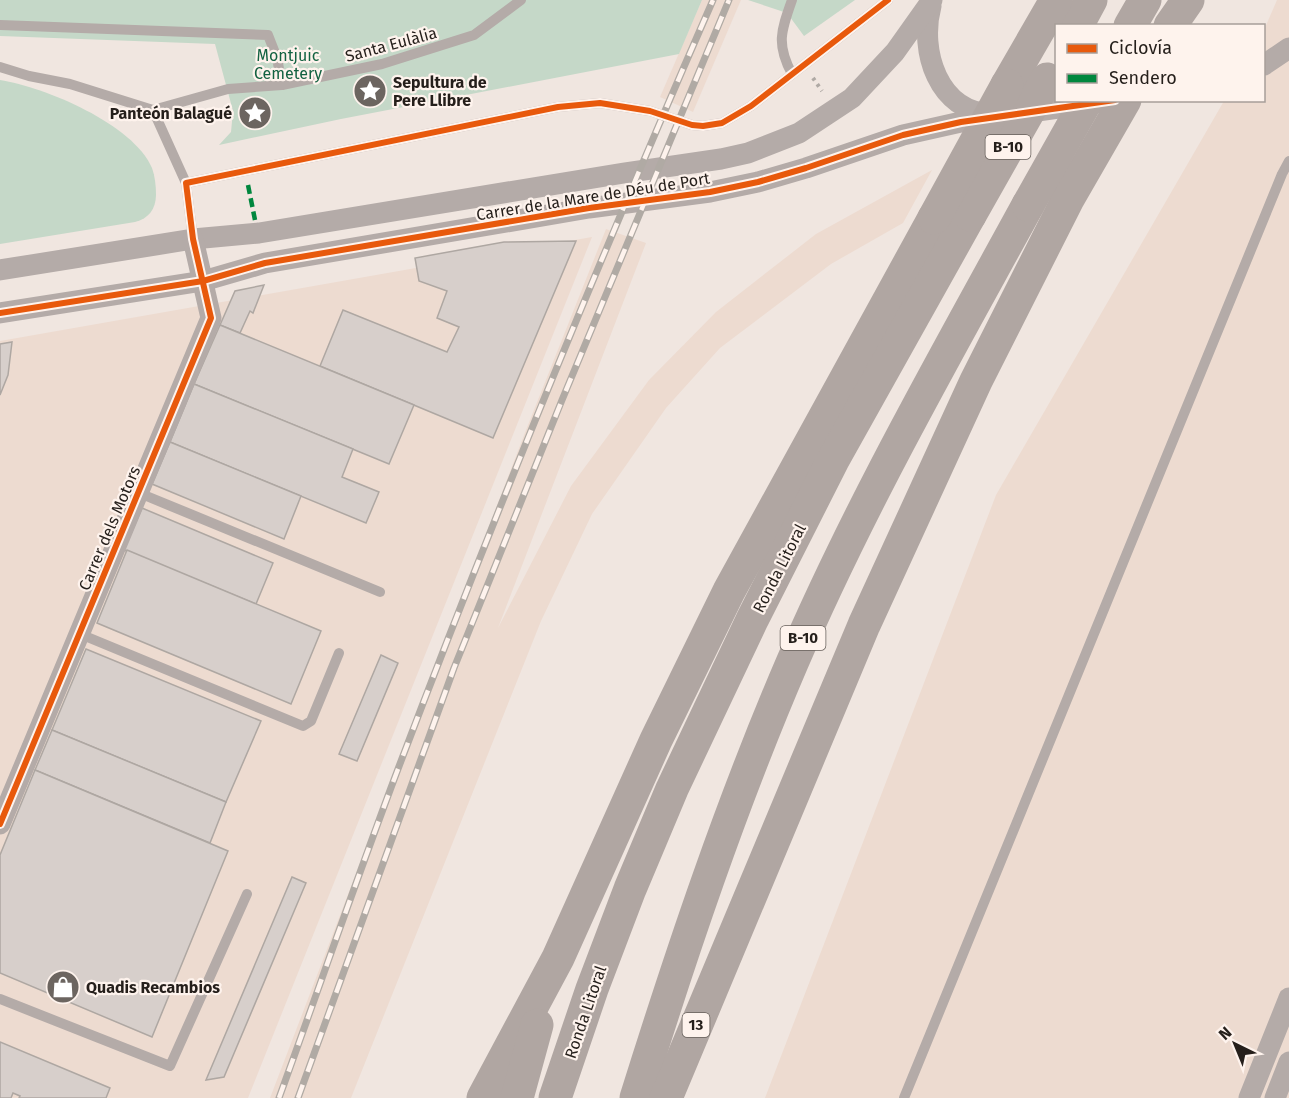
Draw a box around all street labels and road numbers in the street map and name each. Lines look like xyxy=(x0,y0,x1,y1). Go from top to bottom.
street label: Santa Eulàlia xyxy=(343,23,439,66)
road number: B-10 xyxy=(986,135,1030,159)
street label: Carrer de la Mare de Déu de Port xyxy=(475,169,711,224)
street label: Carrer dels Motors xyxy=(75,463,144,593)
street label: Ronda Litoral xyxy=(749,520,810,616)
road number: B-10 xyxy=(780,626,826,650)
street label: Ronda Litoral xyxy=(561,963,610,1061)
road number: 13 xyxy=(682,1013,710,1037)

